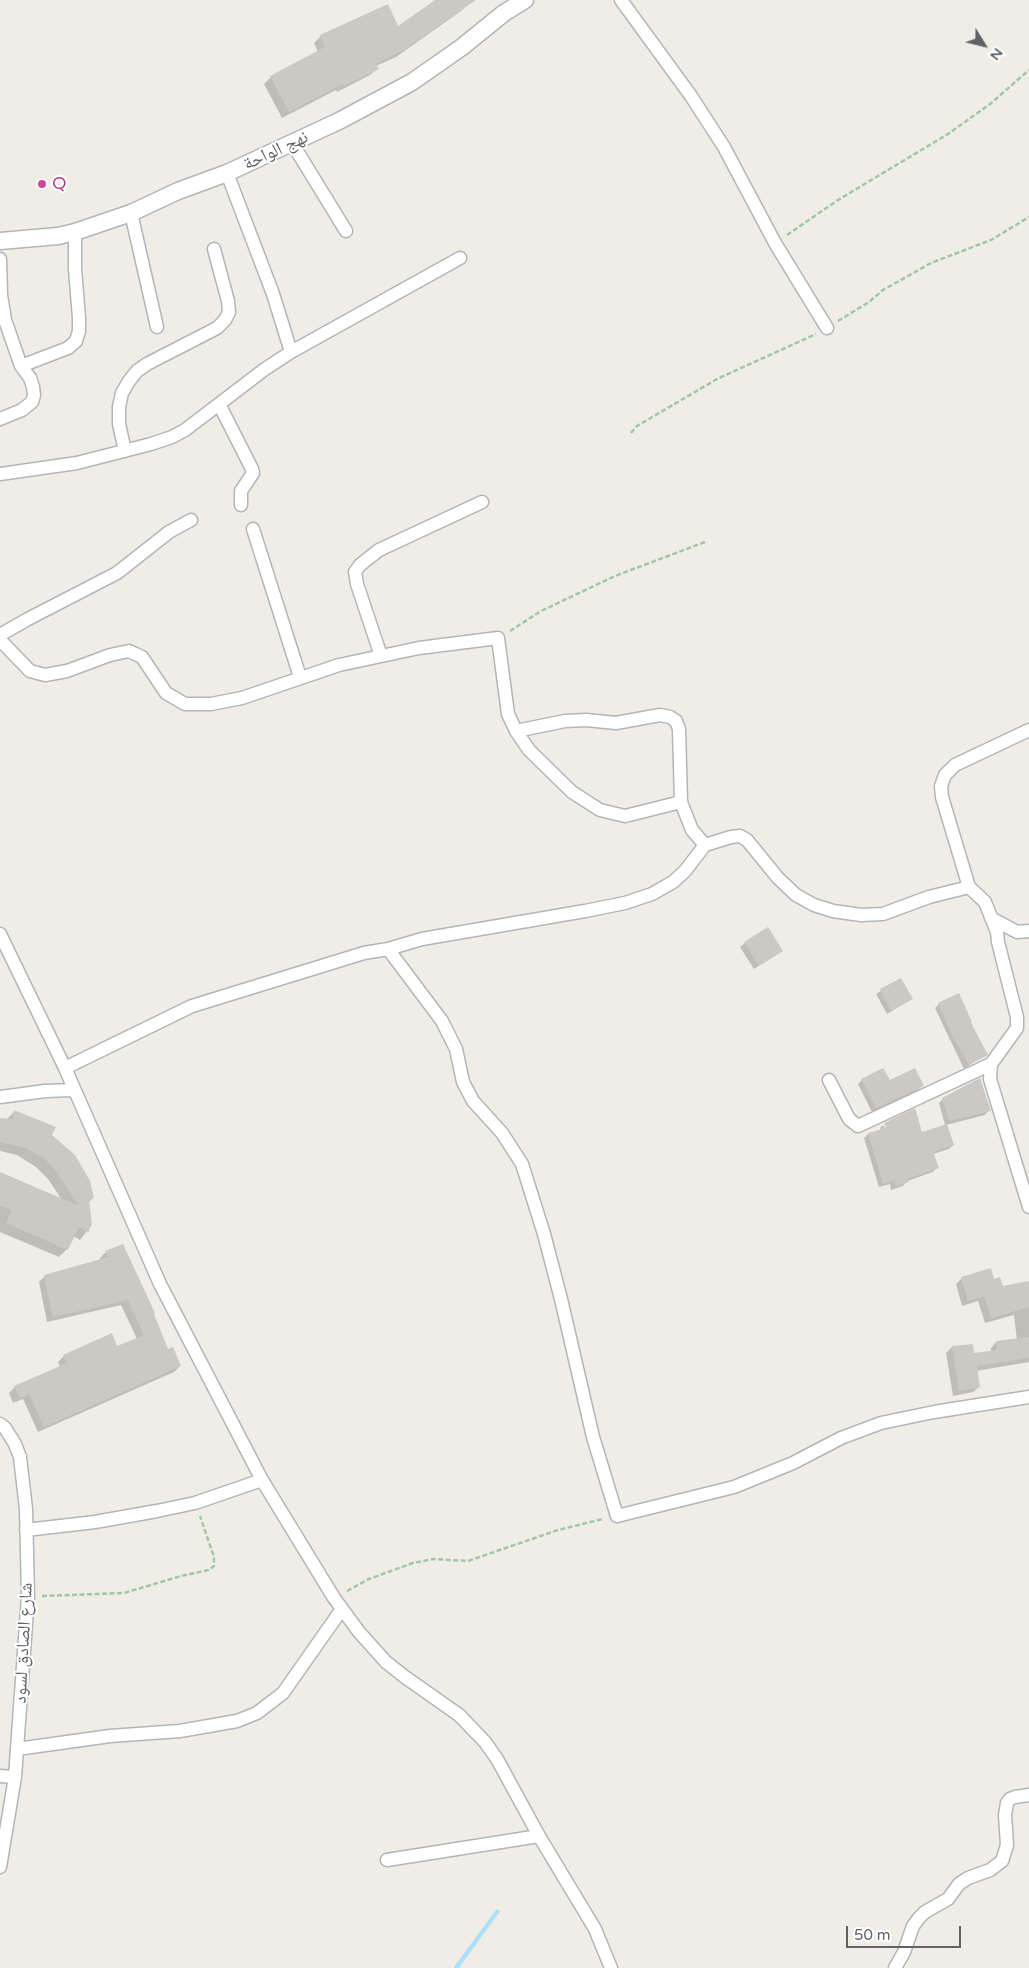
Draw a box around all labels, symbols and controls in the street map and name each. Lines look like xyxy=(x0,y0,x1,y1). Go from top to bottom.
north arrow xyxy=(959,20,1009,70)
text: N xyxy=(986,45,1007,64)
street label: نهج الواحة xyxy=(240,127,312,175)
place label: Q xyxy=(52,173,67,195)
marker: Q xyxy=(36,178,48,190)
street label: شارع الصادق لسود xyxy=(10,1582,38,1704)
scale bar xyxy=(849,1916,964,1948)
text: 50 m xyxy=(854,1926,891,1944)

